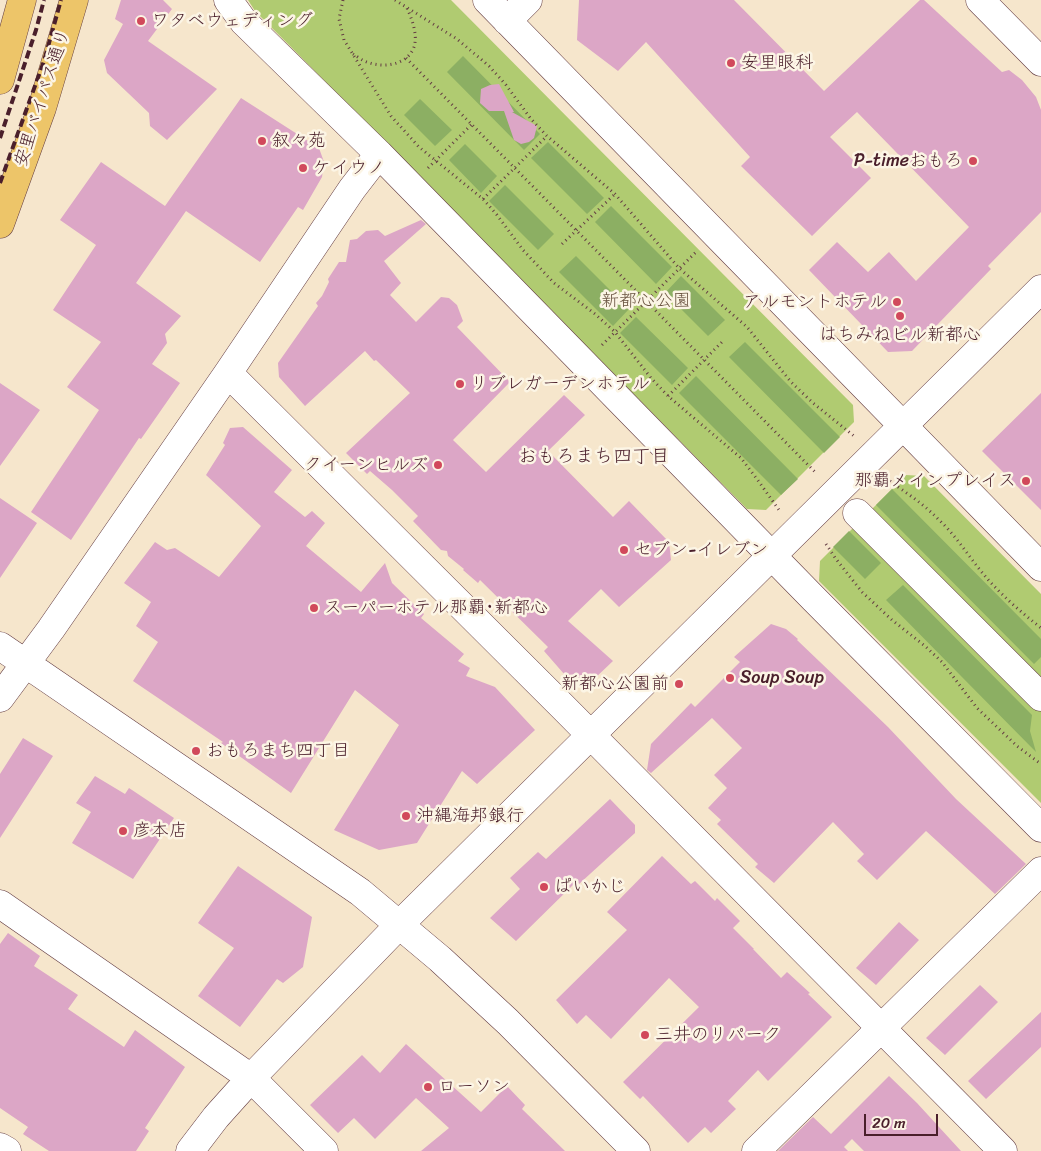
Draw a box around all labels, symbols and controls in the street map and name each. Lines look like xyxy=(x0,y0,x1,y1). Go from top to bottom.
place label: ワタベウェディング xyxy=(151,10,313,32)
marker: ワタベウェディング xyxy=(135,15,147,27)
street label: 安里バイパス通り xyxy=(10,26,76,170)
place label: 安里眼科 xyxy=(741,52,813,74)
marker: 安里眼科 xyxy=(725,57,737,69)
place label: 叙々苑 xyxy=(272,130,326,152)
marker: 叙々苑 xyxy=(256,135,268,147)
place label: P-timeおもろ xyxy=(854,150,963,172)
marker: P-timeおもろ xyxy=(967,155,979,167)
place label: ケイウノ xyxy=(313,157,385,179)
marker: ケイウノ xyxy=(297,162,309,174)
park label: 新都心公園 xyxy=(601,290,691,312)
place label: アルモントホテル xyxy=(743,291,887,313)
marker: アルモントホテル xyxy=(891,296,903,308)
marker: はちみねビル新都心 xyxy=(894,310,906,322)
place label: はちみねビル新都心 xyxy=(819,324,981,346)
place label: リブレガーデンホテル xyxy=(470,373,650,395)
marker: リブレガーデンホテル xyxy=(454,378,466,390)
district label: おもろまち四丁目 xyxy=(518,446,670,468)
place label: クイーンヒルズ xyxy=(303,454,428,476)
marker: クイーンヒルズ xyxy=(432,459,444,471)
place label: 那覇メインプレイス xyxy=(854,470,1016,492)
marker: 那覇メインプレイス xyxy=(1020,475,1032,487)
place label: セブン-イレブン xyxy=(634,539,768,561)
marker: セブン-イレブン xyxy=(618,544,630,556)
place label: スーパーホテル那覇･新都心 xyxy=(324,597,548,619)
marker: スーパーホテル那覇･新都心 xyxy=(308,602,320,614)
place label: Soup Soup xyxy=(740,667,824,689)
marker: Soup Soup xyxy=(724,672,736,684)
place label: 新都心公園前 xyxy=(561,673,669,695)
marker: 新都心公園前 xyxy=(673,678,685,690)
place label: おもろまち四丁目 xyxy=(206,740,350,762)
marker: おもろまち四丁目 xyxy=(190,745,202,757)
place label: 沖縄海邦銀行 xyxy=(416,805,524,827)
marker: 沖縄海邦銀行 xyxy=(400,810,412,822)
place label: 彦本店 xyxy=(133,820,187,842)
marker: 彦本店 xyxy=(117,825,129,837)
place label: ぱいかじ xyxy=(554,876,626,898)
marker: ぱいかじ xyxy=(538,881,550,893)
place label: 三井のリパーク xyxy=(655,1024,781,1046)
marker: 三井のリパーク xyxy=(639,1029,651,1041)
place label: ローソン xyxy=(438,1076,510,1098)
marker: ローソン xyxy=(422,1081,434,1093)
scale bar xyxy=(866,1104,940,1136)
text: 20 m xyxy=(872,1110,906,1136)

